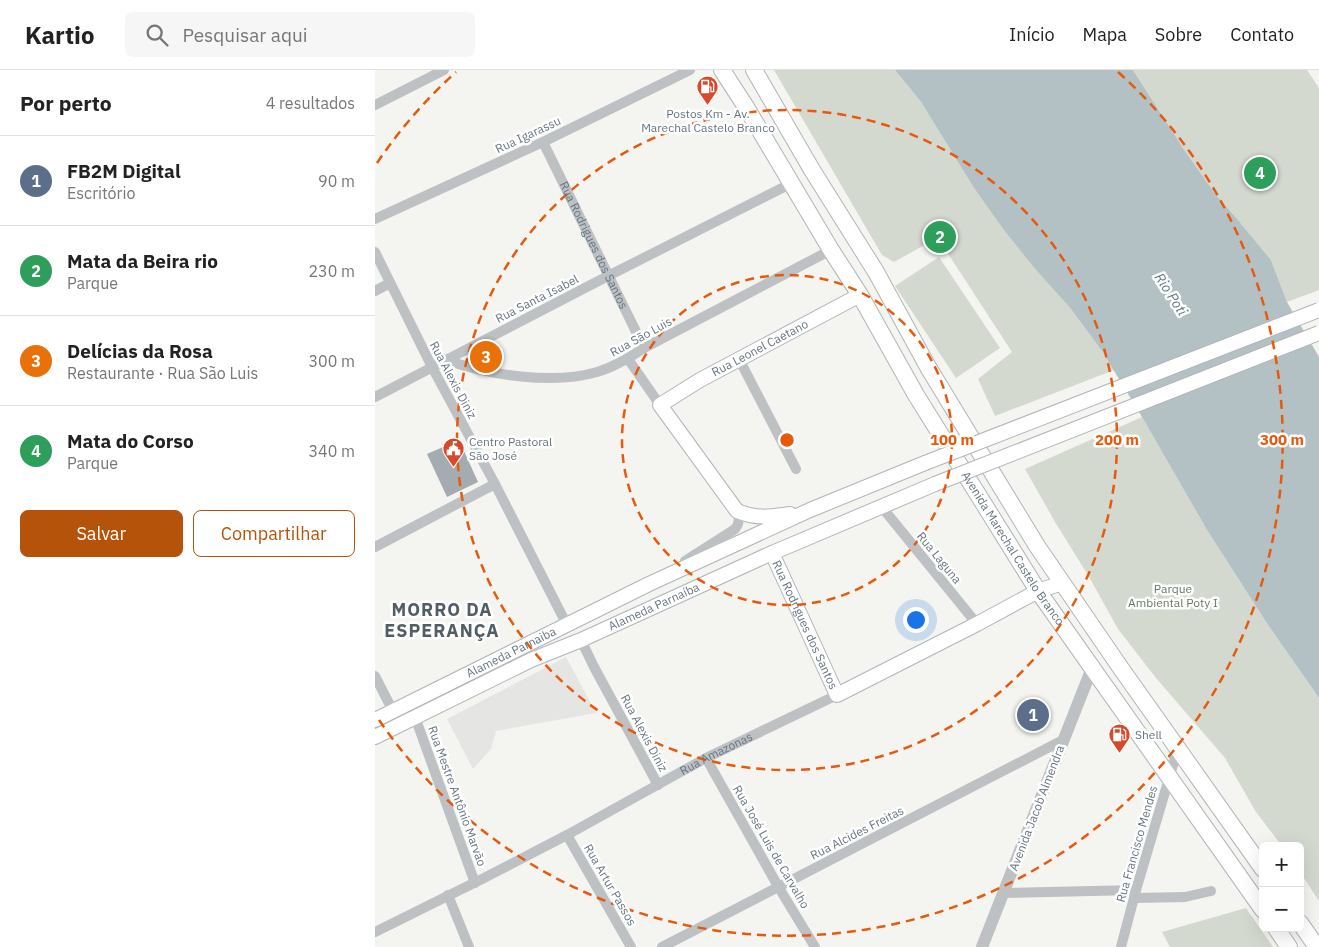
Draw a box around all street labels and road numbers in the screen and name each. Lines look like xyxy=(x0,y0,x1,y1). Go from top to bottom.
street label: Rua Igarassu xyxy=(493,113,563,156)
street label: Rua Rodrigues dos Santos xyxy=(556,179,632,311)
street label: Rua Santa Isabel xyxy=(493,271,581,326)
street label: Rua São Luis xyxy=(607,313,674,360)
street label: Rua Leonel Caetano xyxy=(709,316,811,379)
street label: Rua Alexis Diniz xyxy=(427,339,480,421)
street label: Avenida Marechal Castelo Branco xyxy=(958,468,1068,628)
street label: Rua Laguna xyxy=(914,529,965,587)
street label: Rua Rodrigues dos Santos xyxy=(769,558,841,692)
street label: Alameda Parnaíba xyxy=(606,579,702,634)
street label: Alameda Parnaiba xyxy=(464,623,559,681)
street label: Rua Alexis Diniz xyxy=(618,692,671,774)
street label: Rua Mestre Antônio Marvão xyxy=(425,724,490,868)
street label: Rua Amazonas xyxy=(677,729,755,778)
street label: Avenida Jacob Almendra xyxy=(1006,742,1068,873)
street label: Rua José Luis de Carvalho xyxy=(730,782,813,911)
street label: Rua Francisco Mendes xyxy=(1113,784,1160,904)
street label: Rua Alcides Freitas xyxy=(808,802,906,863)
street label: Rua Artur Passos xyxy=(581,841,640,928)

